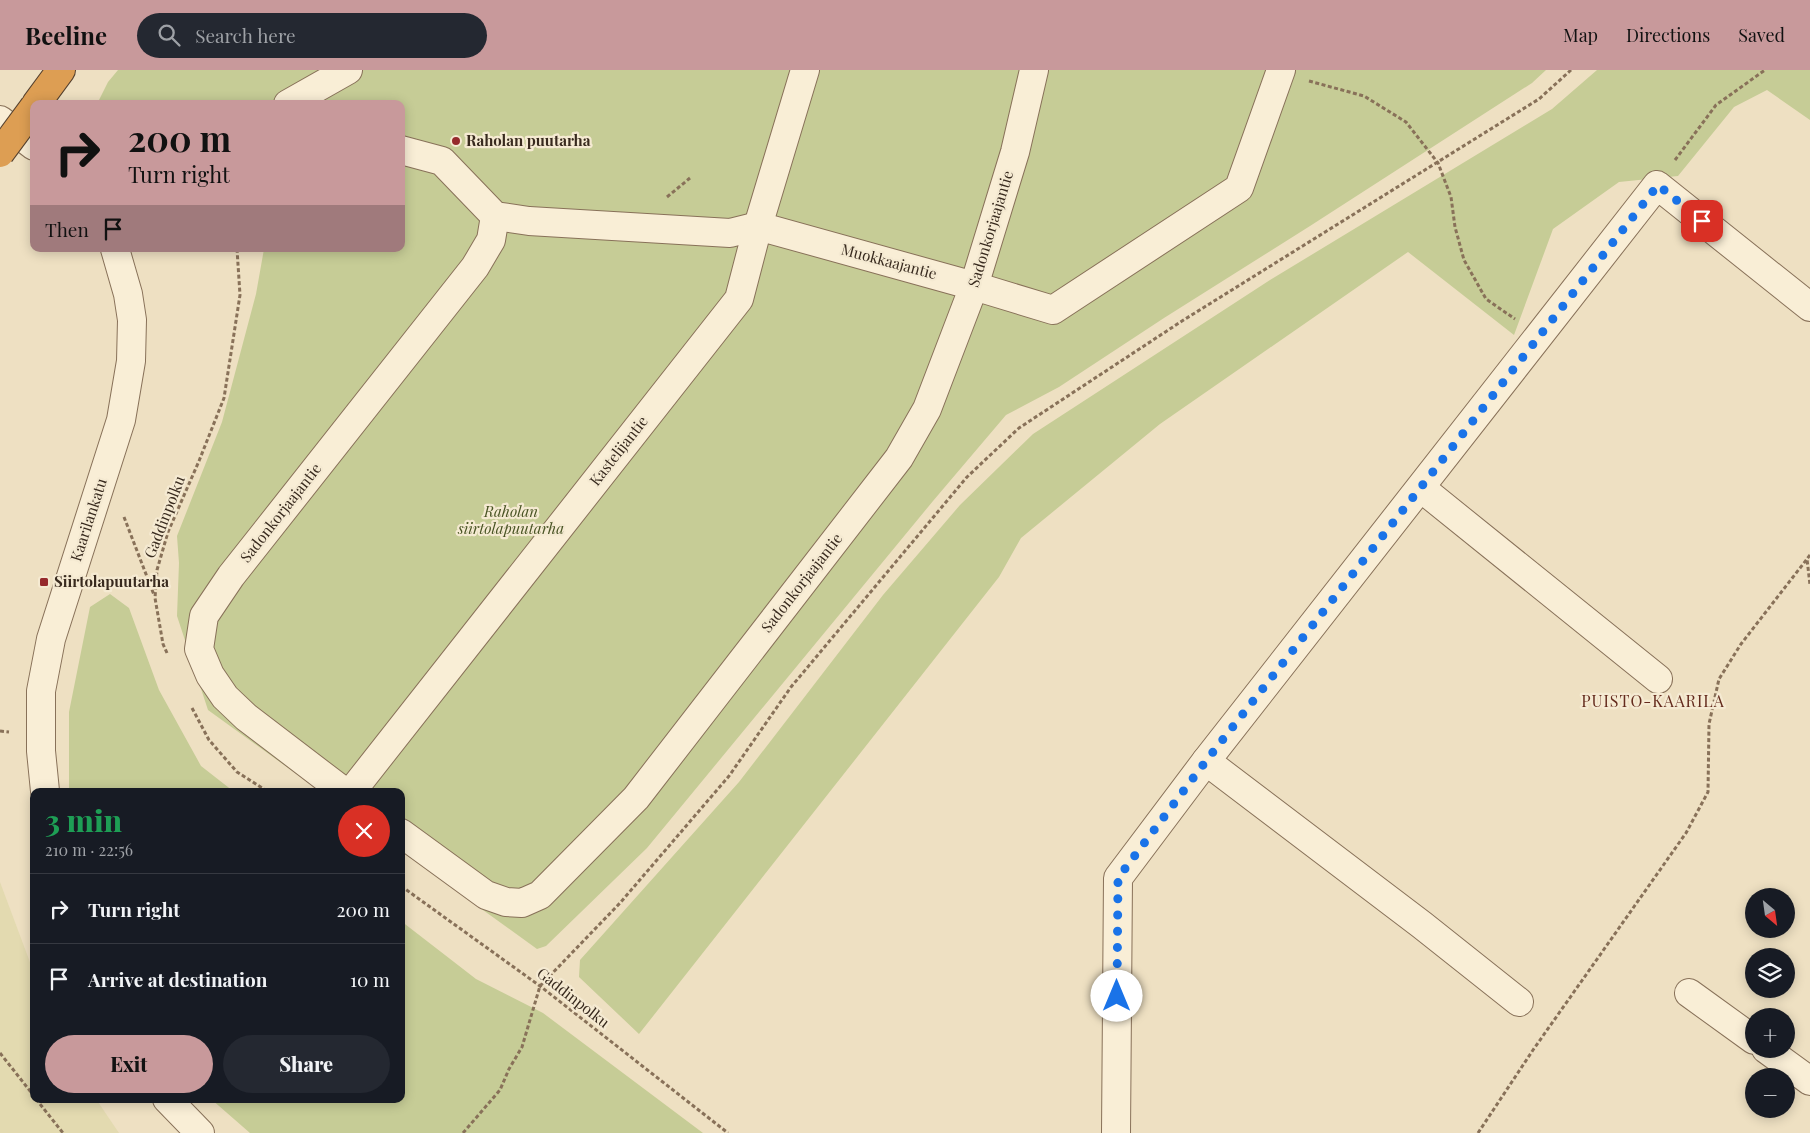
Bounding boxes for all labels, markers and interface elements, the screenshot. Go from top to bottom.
search box [137,13,487,58]
text: Beeline [25,19,107,51]
icon: search [155,21,183,49]
text: Search here [195,22,296,48]
text: Map [1563,23,1598,47]
text: Directions [1626,23,1710,47]
text: Saved [1738,23,1785,47]
text: 200 m [128,114,231,161]
icon: right [45,120,110,185]
place label: Raholan puutarha [466,130,591,150]
marker: Raholan puutarha [450,135,462,147]
text: Turn right [128,159,230,189]
street label: Sadonkorjaajantie [963,168,1017,289]
pin [1681,200,1723,242]
icon: arrive [1688,207,1716,235]
icon: arrive [99,215,127,243]
text: Then [45,216,89,242]
street label: Muokkaajantie [839,239,939,283]
street label: Kastelijantie [585,411,652,489]
street label: Sadonkorjaajantie [235,459,325,566]
street label: Gaddinpolku [139,472,189,561]
street label: Kaarilankatu [65,475,111,564]
park label: Raholan siirtolapuutarha [457,501,564,538]
street label: Sadonkorjaajantie [756,529,846,636]
place label: Siirtolapuutarha [54,571,169,591]
marker: Siirtolapuutarha [38,576,50,588]
district label: PUISTO-KAARILA [1581,690,1725,711]
text: 3 min [45,800,122,840]
button: close [338,805,390,857]
text: 210 m · 22:56 [45,839,133,860]
north arrow [1745,888,1795,938]
map controls [1745,888,1795,1118]
icon: right [45,895,73,923]
text: Turn right [88,896,180,922]
text: 200 m [336,896,390,922]
button: layers [1745,948,1795,998]
street label: Gaddinpolku [533,963,614,1032]
icon: arrive [45,965,73,993]
text: Arrive at destination [88,966,268,992]
text: 10 m [350,966,390,992]
position arrow [1090,969,1142,1021]
button: + [1745,1008,1795,1058]
button: Exit [45,1035,213,1093]
button: Share [223,1035,390,1093]
button: − [1745,1068,1795,1118]

